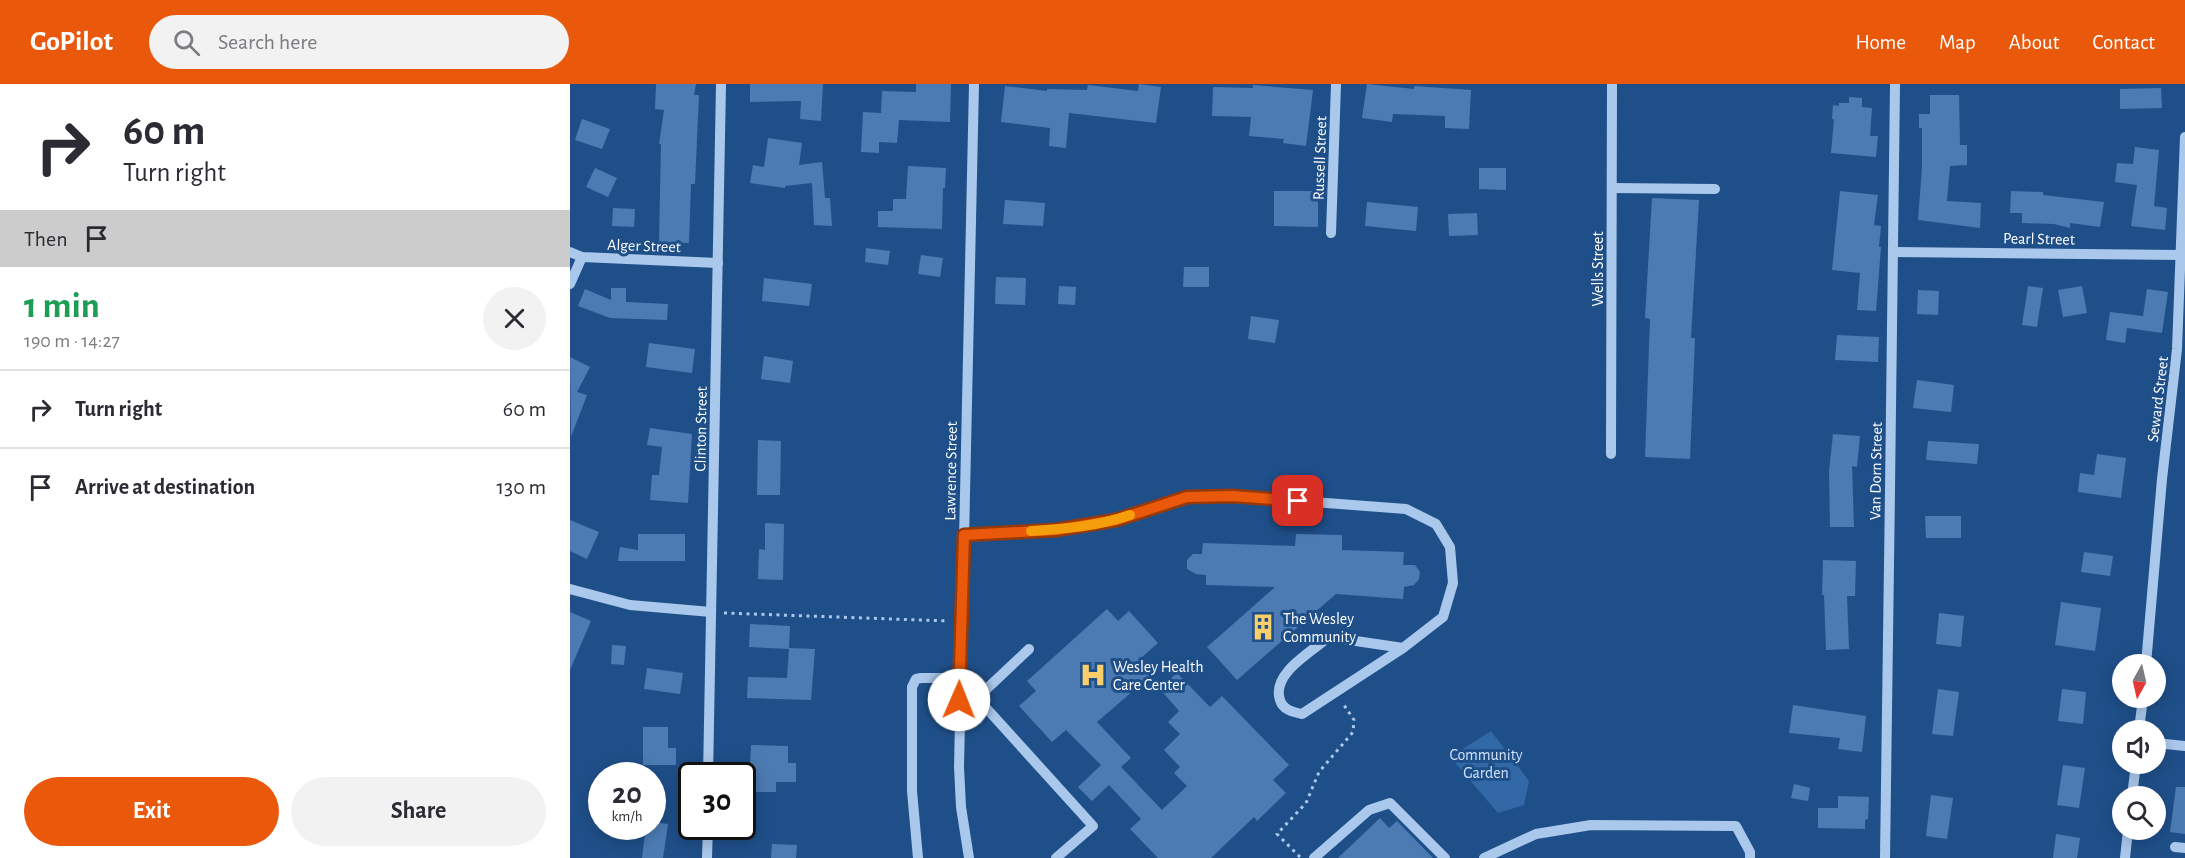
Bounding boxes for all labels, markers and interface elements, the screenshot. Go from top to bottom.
search box [149,15,569,69]
icon: search [170,26,203,59]
text: GoPilot [30,28,113,56]
text: Search here [218,31,318,53]
text: Home [1855,32,1906,53]
text: Map [1939,32,1976,53]
text: About [2009,32,2059,53]
text: Contact [2092,32,2155,53]
icon: right [24,108,102,186]
text: 60 m [123,110,205,152]
street label: Russell Street [1311,116,1329,200]
text: Turn right [123,159,226,186]
icon: arrive [80,222,113,255]
text: Then [24,228,68,250]
street label: Pearl Street [2003,230,2075,248]
street label: Wells Street [1590,231,1606,307]
street label: Alger Street [607,237,681,255]
button: close [483,287,546,350]
text: 1 min [24,288,100,324]
text: 190 m · 14:27 [24,331,120,351]
street label: Seward Street [2145,355,2171,443]
street label: Clinton Street [692,386,710,472]
icon: right [24,393,57,426]
text: Turn right [75,398,162,420]
text: 60 m [503,398,546,420]
street label: Lawrence Street [942,421,960,521]
street label: Van Dorn Street [1867,422,1885,520]
icon: arrive [24,471,57,504]
pin [1272,475,1323,526]
text: Arrive at destination [75,476,255,498]
text: 130 m [497,476,546,498]
icon: arrive [1281,484,1314,517]
place label: The Wesley Community [1283,611,1356,646]
building icon: The Wesley Community [1248,612,1278,642]
north arrow [2112,654,2166,708]
map controls [2112,654,2166,840]
place label: Wesley Health Care Center [1113,659,1203,693]
hospital icon: Wesley Health Care Center [1078,660,1108,690]
position arrow [927,668,991,732]
button: sound [2112,720,2166,774]
park label: Community Garden [1449,747,1523,781]
speed limit sign: 30 [678,762,756,840]
button: Exit [24,777,279,846]
button: Share [291,777,546,846]
text: 20 [612,779,642,809]
button: search [2112,786,2166,840]
text: km/h [612,809,642,824]

